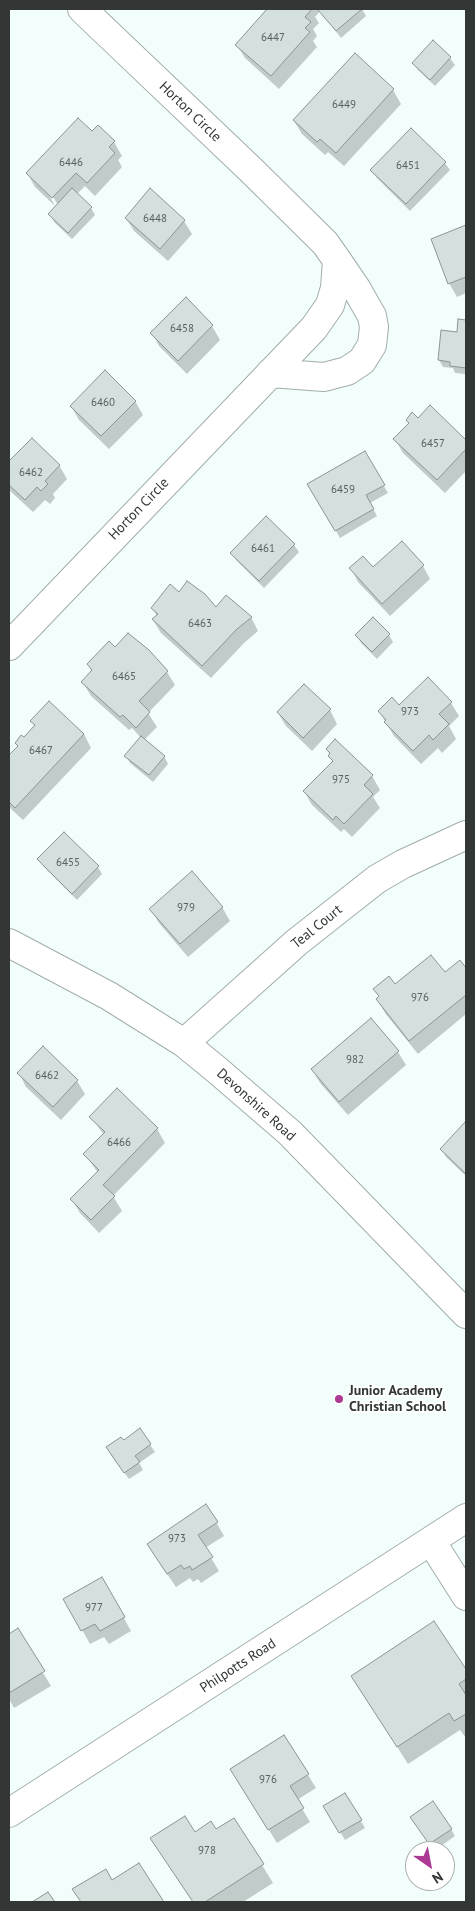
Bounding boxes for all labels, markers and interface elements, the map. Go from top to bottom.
house number: 6447 [261,31,285,45]
street label: Horton Circle [156,78,224,146]
house number: 6449 [332,98,356,112]
house number: 6446 [59,156,83,170]
house number: 6451 [396,159,420,173]
house number: 6448 [143,212,167,226]
house number: 6458 [170,322,194,336]
house number: 6460 [91,396,115,410]
house number: 6457 [421,437,445,451]
house number: 6462 [19,466,43,480]
street label: Horton Circle [105,475,173,543]
house number: 6459 [331,483,355,497]
house number: 6461 [251,542,275,556]
house number: 6463 [188,617,212,631]
house number: 6465 [112,670,136,684]
house number: 973 [401,705,419,719]
house number: 6467 [29,744,53,758]
house number: 975 [332,773,350,787]
house number: 6455 [56,856,80,870]
house number: 979 [177,901,195,915]
street label: Teal Court [288,901,346,953]
house number: 976 [411,991,429,1005]
house number: 982 [346,1053,364,1067]
street label: Devonshire Road [213,1065,299,1145]
house number: 6462 [35,1069,59,1083]
house number: 6466 [107,1136,131,1150]
place label: Junior Academy Christian School [349,1383,446,1415]
marker: Junior Academy Christian School [333,1393,345,1405]
house number: 973 [168,1532,186,1546]
house number: 977 [85,1601,103,1615]
street label: Philpotts Road [197,1635,279,1697]
house number: 976 [259,1773,277,1787]
north arrow [405,1841,455,1891]
house number: 978 [198,1844,216,1858]
text: N [429,1868,446,1888]

